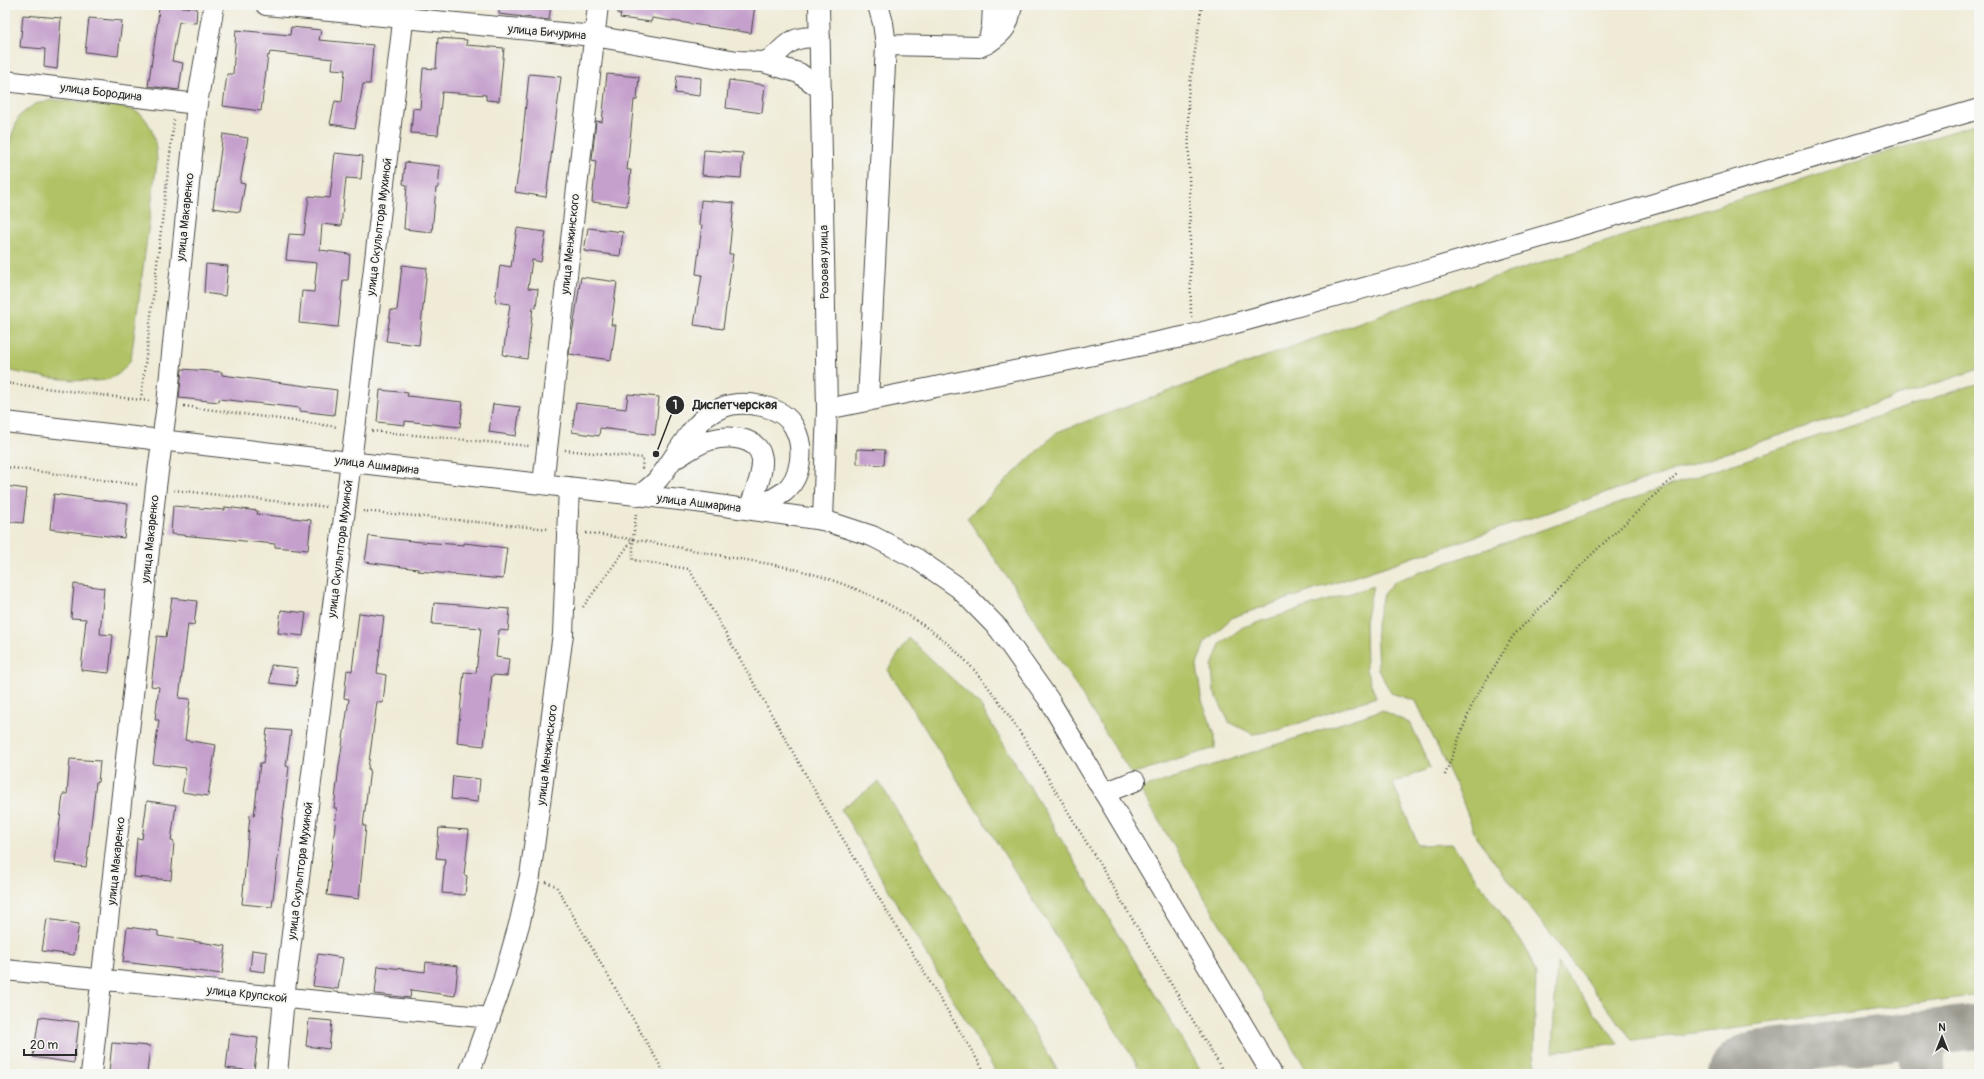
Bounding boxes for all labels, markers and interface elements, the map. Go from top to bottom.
street label: улица Бичурина [506,22,587,43]
street label: улица Бородина [58,80,143,105]
street label: улица Скульптора Мухиной [363,157,395,298]
street label: улица Макаренко [173,172,198,263]
street label: улица Менжинского [558,192,583,296]
street label: Розовая улица [816,224,833,299]
callout: Диспетчерская [665,392,785,417]
text: Диспетчерская [692,397,777,413]
text: 1 [673,398,677,413]
street label: улица Ашмарина [333,453,420,478]
street label: улица Скульптора Мухиной [324,479,356,620]
street label: улица Ашмарина [655,491,742,516]
street label: улица Макаренко [138,494,163,585]
street label: улица Менжинского [534,703,561,807]
street label: улица Скульптора Мухиной [284,801,316,942]
street label: улица Макаренко [104,816,129,907]
street label: улица Крупской [205,983,288,1006]
north arrow [1922,1017,1962,1057]
text: N [1938,1021,1946,1034]
scale bar [24,1031,76,1057]
text: 20 m [30,1038,59,1053]

